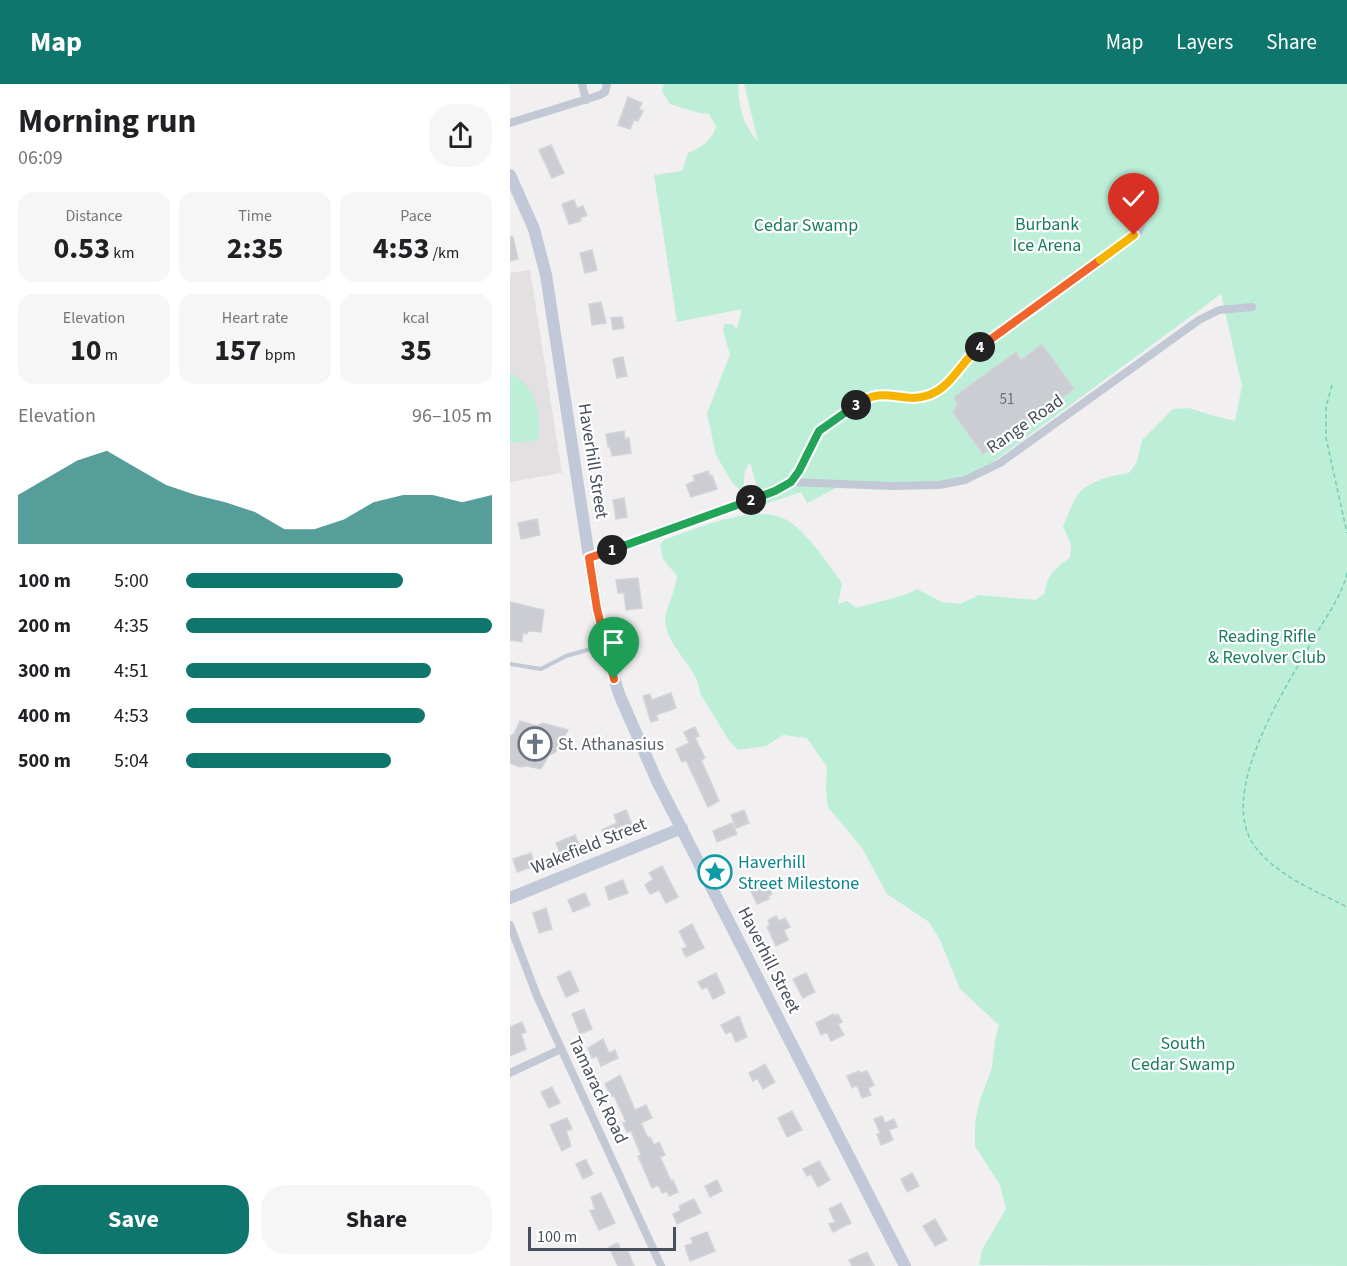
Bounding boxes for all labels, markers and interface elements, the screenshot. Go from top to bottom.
text: Map [30,22,82,62]
text: Map [1106,27,1143,57]
text: Layers [1176,27,1233,57]
text: Share [1266,27,1317,57]
text: Morning run [18,98,196,145]
button: share [429,104,492,167]
text: 06:09 [18,144,63,172]
pin [1108,173,1159,235]
icon: check [1117,182,1150,215]
text: Distance [66,205,122,227]
text: Time [238,205,272,227]
text: Pace [400,205,432,227]
park label: Burbank Ice Arena [1013,212,1081,258]
park label: Cedar Swamp [754,213,858,238]
text: 0.53 [54,227,110,270]
text: 2:35 [227,227,283,270]
text: 4:53 [373,227,429,270]
text: km [110,242,134,264]
text: /km [429,242,459,264]
text: Elevation [63,307,125,329]
text: Heart rate [222,307,288,329]
text: kcal [403,307,429,329]
text: 10 [70,329,102,372]
text: 157 [214,329,262,372]
text: 35 [400,329,432,372]
pin: 4 [965,332,995,362]
text: 4 [976,336,984,358]
text: m [102,344,118,366]
text: bpm [262,344,296,366]
street label: Range Road [981,388,1069,460]
house number: 51 [1000,389,1014,410]
pin: 3 [841,390,871,420]
text: 3 [852,394,860,416]
text: Elevation [18,402,96,430]
text: 96–105 m [412,402,492,430]
street label: Haverhill Street [572,402,614,520]
pin: 2 [736,485,766,515]
text: 2 [747,489,755,511]
pin: 1 [597,535,627,565]
text: 1 [608,539,616,561]
text: 100 m [18,567,71,595]
text: 5:00 [114,567,149,595]
text: 200 m [18,612,71,640]
text: 4:35 [114,612,149,640]
pin [588,617,639,679]
park label: Reading Rifle & Revolver Club [1208,624,1326,670]
icon: arrive [597,626,630,659]
text: 300 m [18,657,71,685]
text: 4:51 [114,657,149,685]
text: 400 m [18,702,71,730]
text: 4:53 [114,702,149,730]
church icon: St. Athanasius [517,726,553,762]
place label: St. Athanasius [558,732,664,757]
text: 500 m [18,747,71,775]
text: 5:04 [114,747,149,775]
street label: Wakefield Street [528,812,650,880]
place label: Haverhill Street Milestone [738,850,859,896]
place icon: Haverhill Street Milestone [697,854,733,890]
street label: Haverhill Street [731,902,807,1018]
park label: South Cedar Swamp [1131,1031,1235,1077]
street label: Tamarack Road [562,1032,634,1148]
button: Save [18,1185,249,1254]
button: Share [261,1185,492,1254]
scale bar [528,1224,676,1252]
text: 100 m [537,1226,577,1248]

